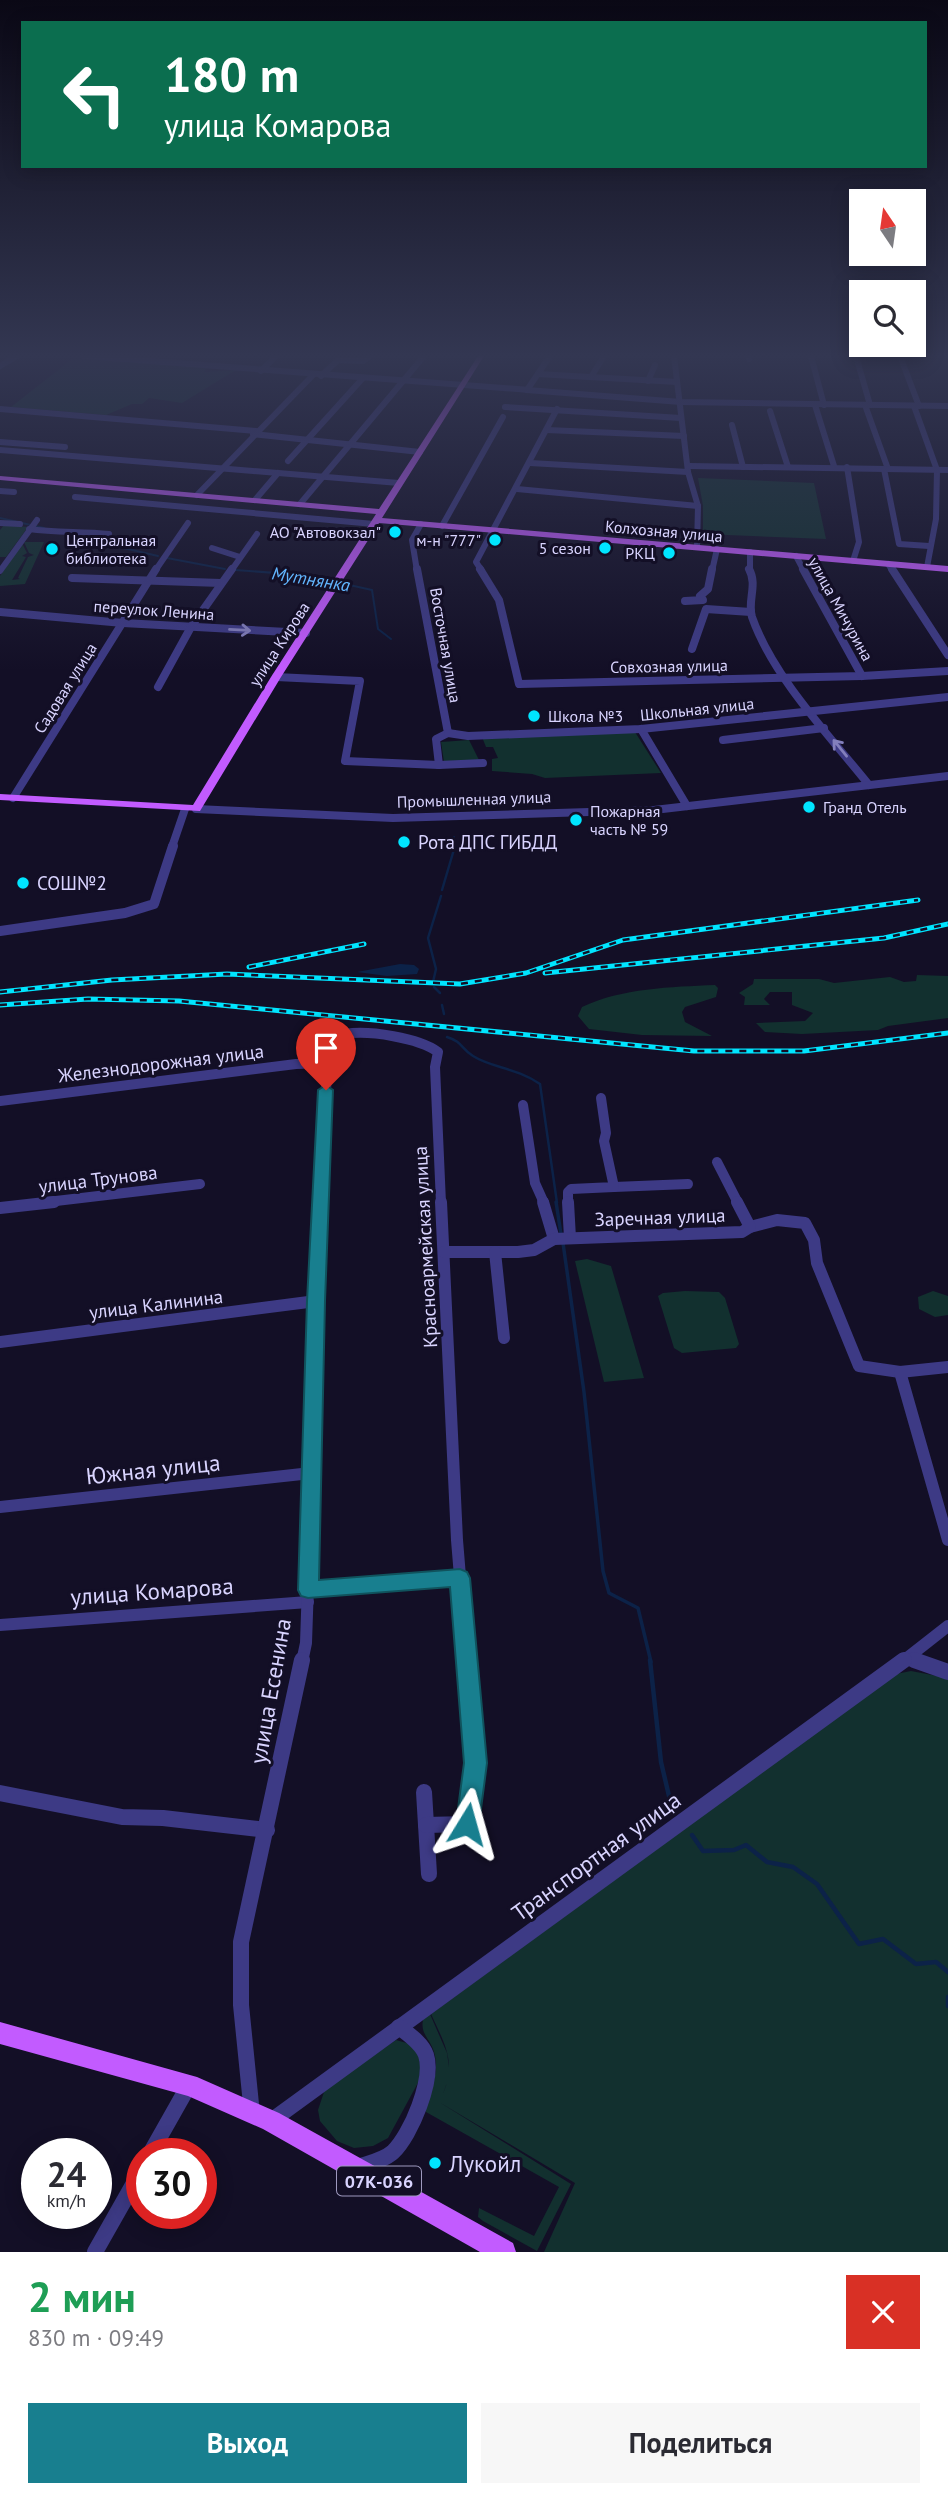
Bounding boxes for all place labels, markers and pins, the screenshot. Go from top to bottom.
place label: АО "Автовокзал" [270,522,381,542]
marker: АО "Автовокзал" [387,524,403,540]
place label: Центральная библиотека [66,530,156,568]
place label: м-н "777" [416,530,481,550]
marker: м-н "777" [487,532,503,548]
place label: 5 сезон [539,538,591,558]
marker: 5 сезон [597,540,613,556]
marker: Центральная библиотека [44,541,60,557]
place label: РКЦ [625,543,655,563]
marker: РКЦ [661,545,677,561]
place label: Школа №3 [548,706,623,726]
marker: Школа №3 [526,708,542,724]
place label: Гранд Отель [823,797,907,817]
marker: Гранд Отель [801,799,817,815]
place label: Пожарная часть № 59 [590,801,668,839]
marker: Пожарная часть № 59 [568,812,584,828]
place label: Рота ДПС ГИБДД [418,830,558,854]
marker: Рота ДПС ГИБДД [396,834,412,850]
place label: СОШ№2 [37,871,107,895]
marker: СОШ№2 [15,875,31,891]
pin [296,1018,356,1090]
place label: Лукойл [448,2149,521,2178]
marker: Лукойл [427,2155,443,2171]

